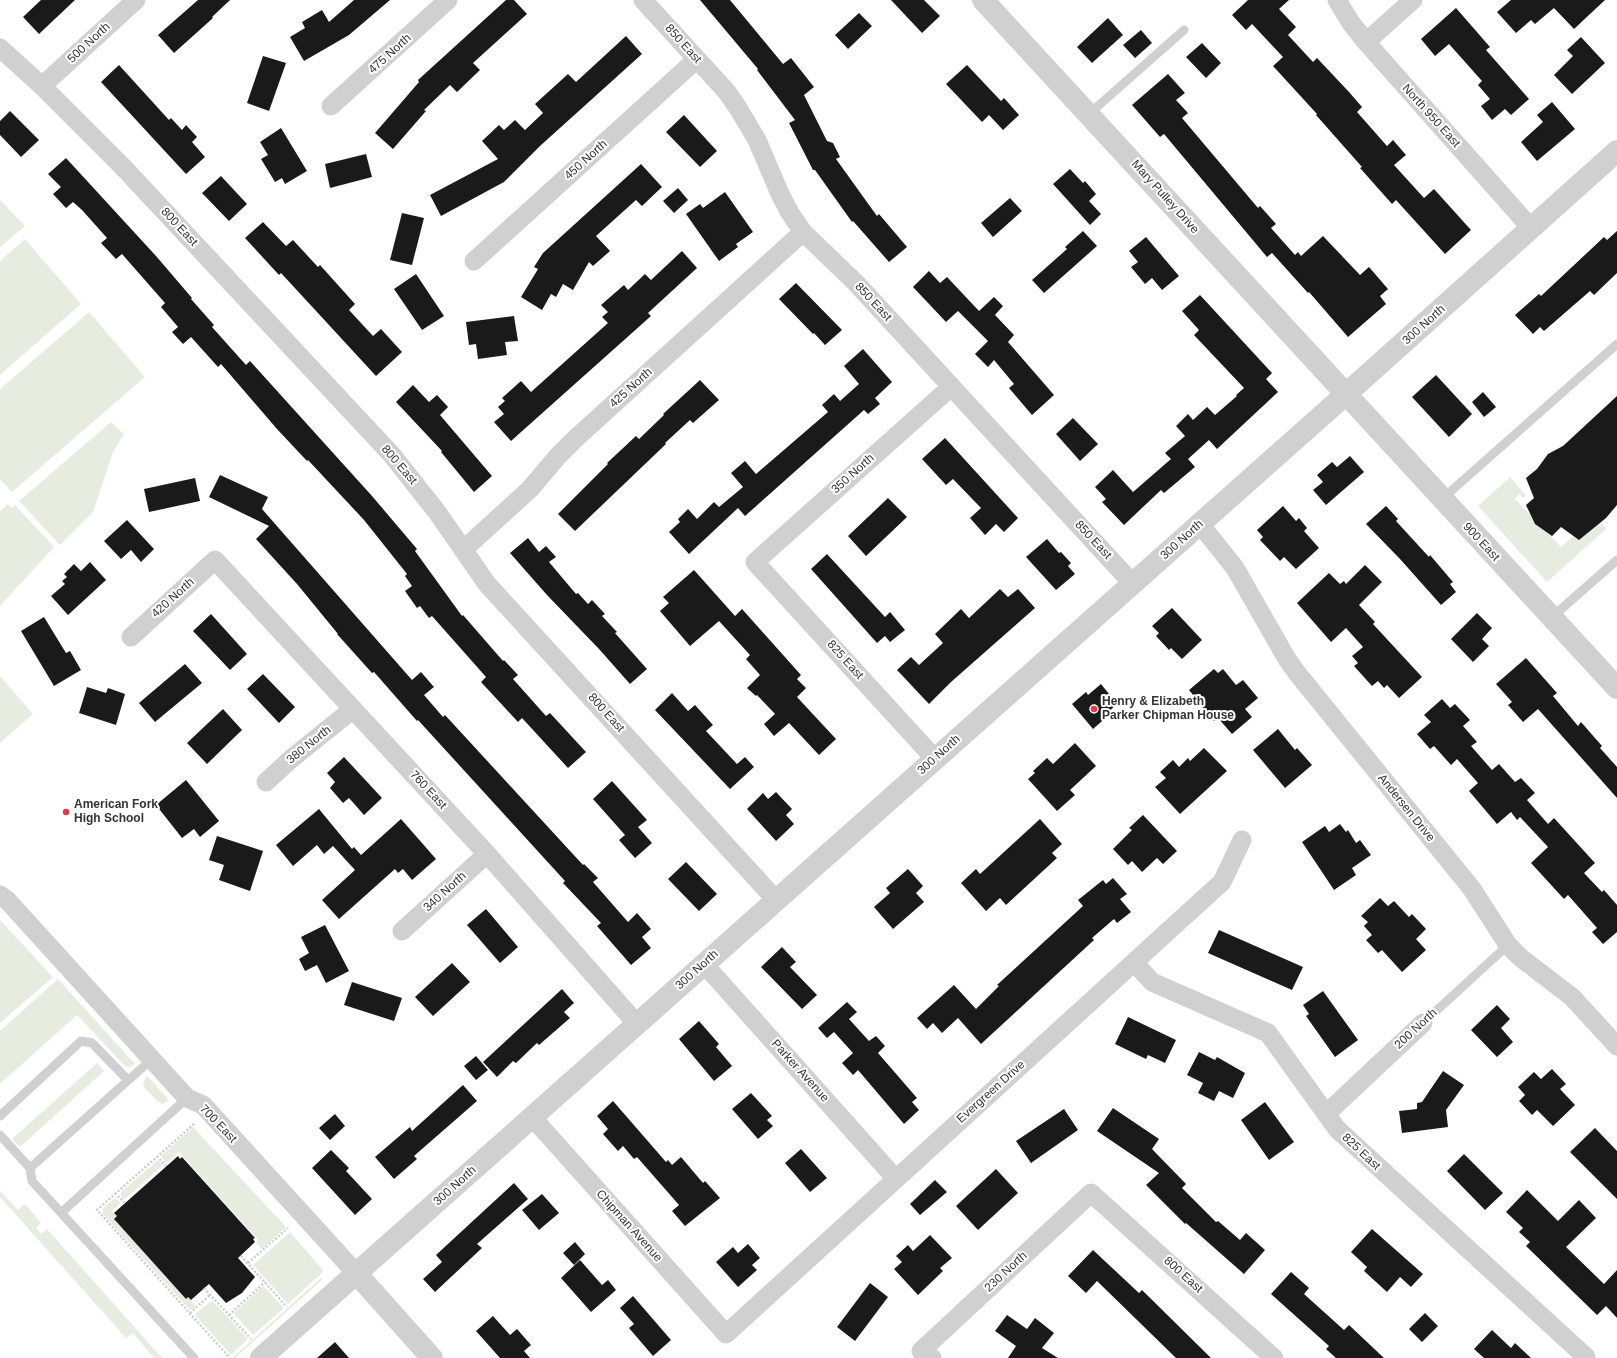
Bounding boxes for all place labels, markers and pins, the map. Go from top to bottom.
place label: Henry & Elizabeth Parker Chipman House [1102,695,1234,723]
marker: Henry & Elizabeth Parker Chipman House [1089,704,1099,714]
place label: American Fork High School [74,798,158,826]
marker: American Fork High School [61,807,71,817]

